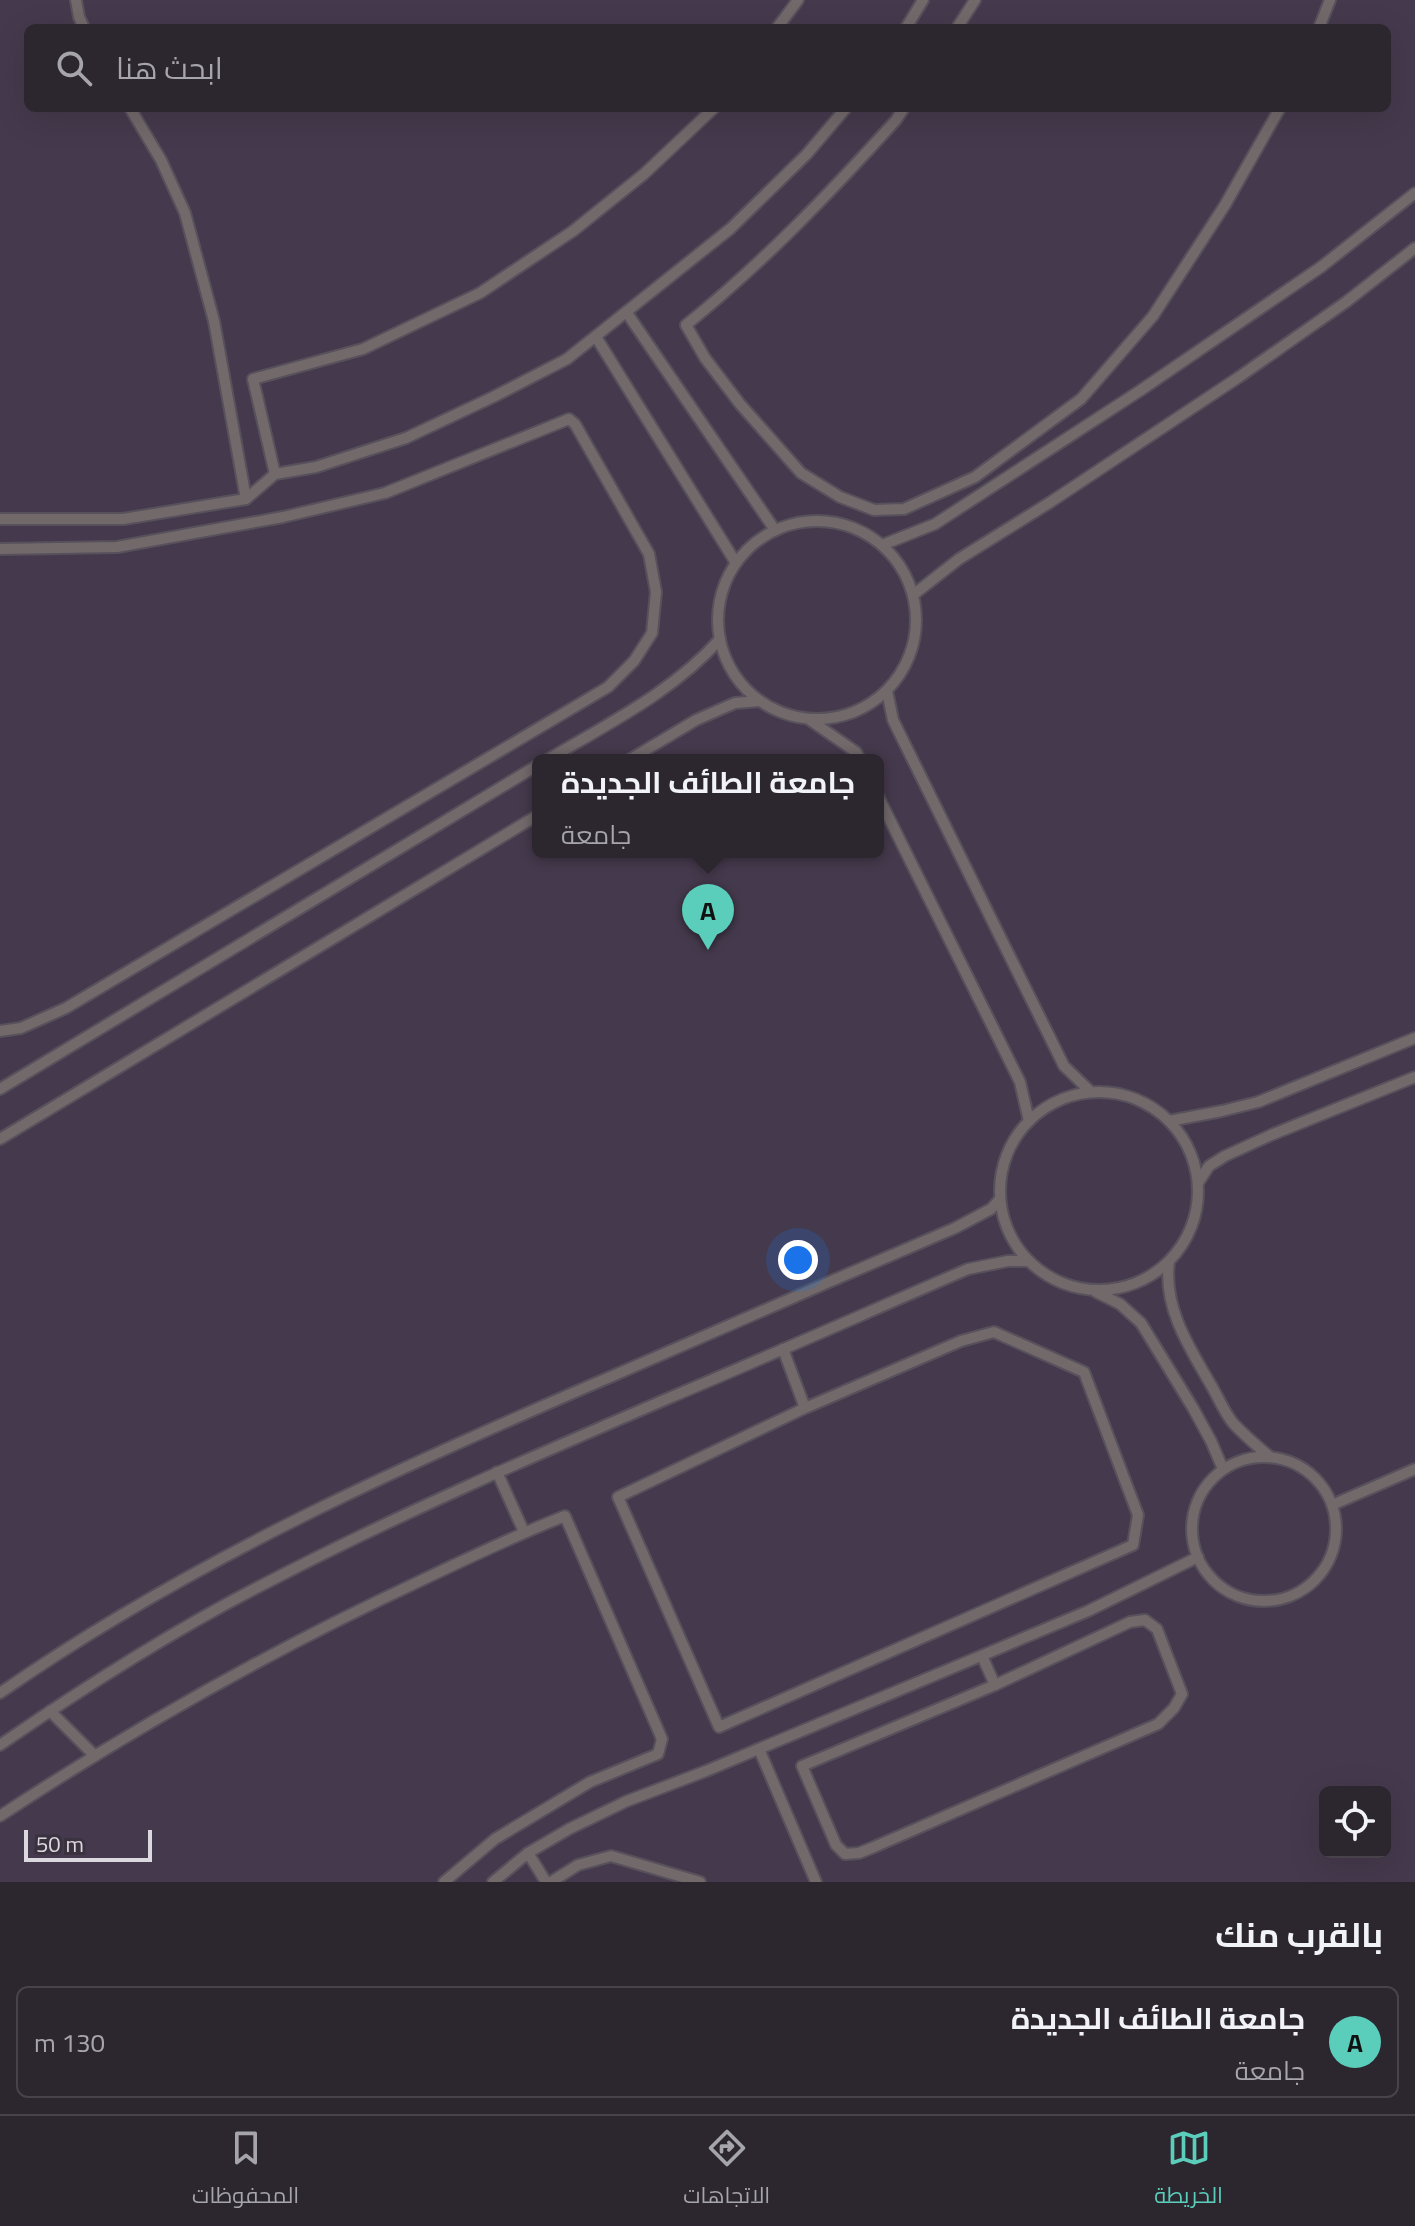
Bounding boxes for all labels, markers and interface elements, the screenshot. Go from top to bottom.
search box [24,24,1391,112]
text: ابحث هنا [116,40,223,96]
icon: search [52,46,96,90]
popup [532,754,884,858]
text: جامعة الطائف الجديدة [561,754,855,810]
text: جامعة [561,810,631,859]
pin: A [682,884,734,950]
your location [778,1240,818,1280]
map controls [1319,1786,1391,1858]
button: locate [1319,1786,1391,1858]
text: 50 m [36,1823,84,1865]
scale bar [24,1826,152,1862]
text: بالقرب منك [1215,1903,1383,1966]
text: جامعة الطائف الجديدة [1011,1990,1305,2046]
text: 130 m [34,2018,105,2067]
text: A [1347,2018,1363,2067]
text: جامعة [1235,2046,1305,2095]
tab: المحفوظات [192,2126,299,2216]
tab: الاتجاهات [683,2126,770,2216]
tab: الخريطة [1154,2126,1223,2216]

